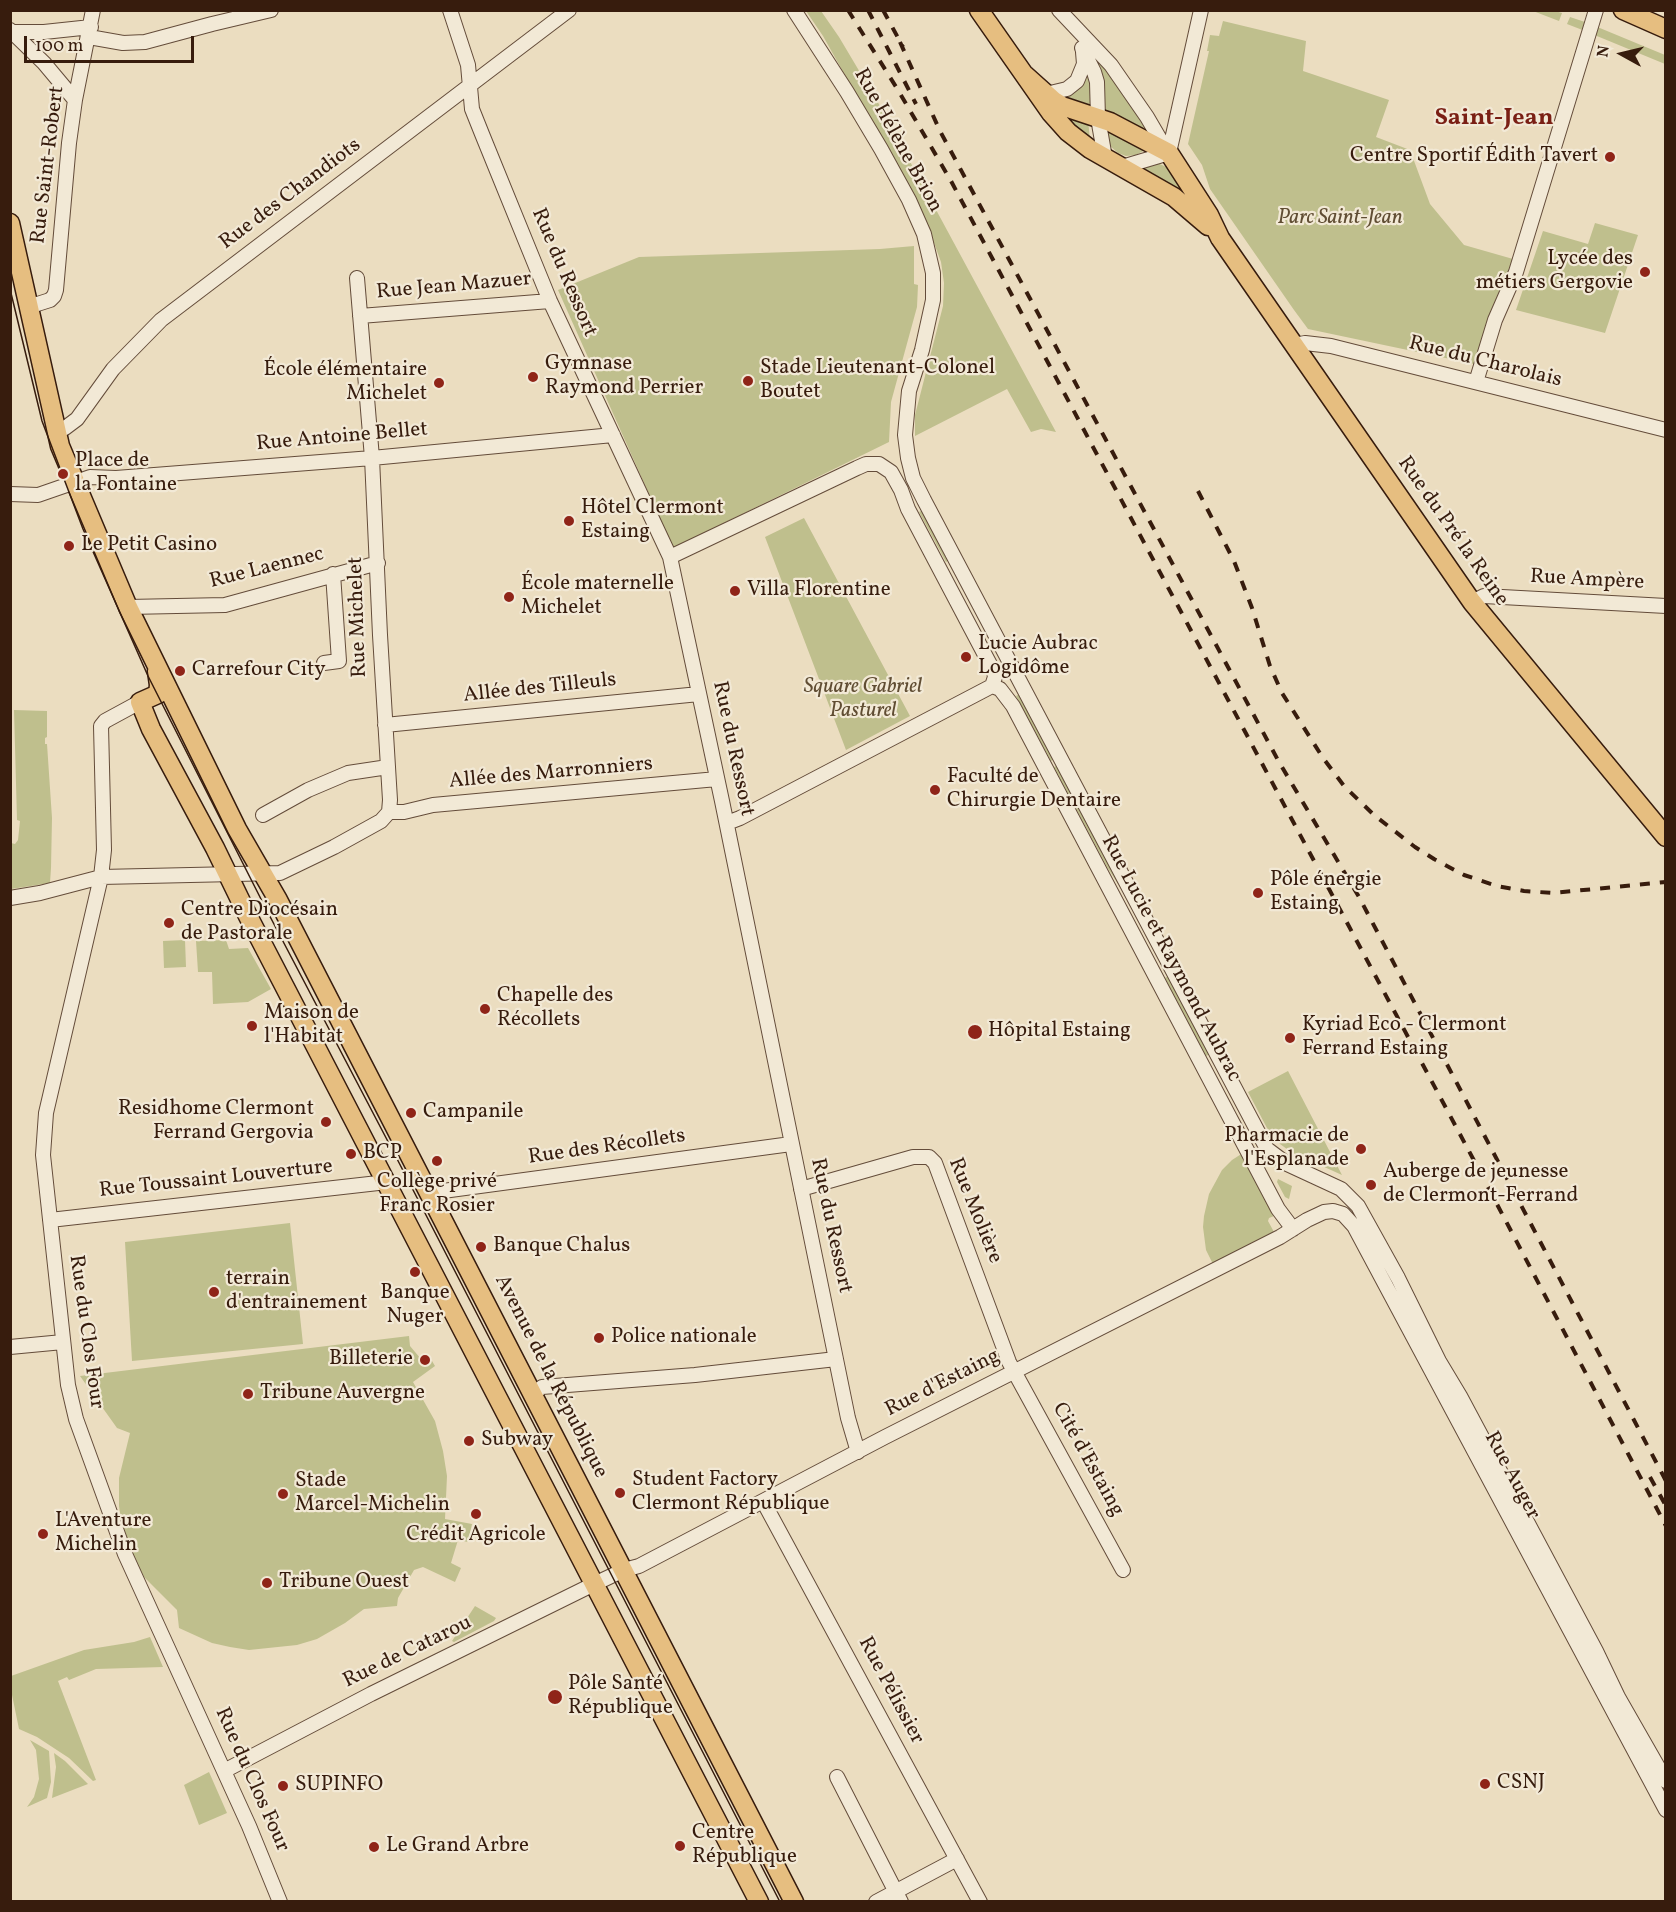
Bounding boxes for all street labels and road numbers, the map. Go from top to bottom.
street label: Rue Hélène Brion [847,64,947,218]
street label: Rue Saint-Robert [27,85,71,245]
street label: Rue des Chandiots [215,134,367,256]
street label: Rue du Ressort [525,205,601,341]
street label: Rue Jean Mazuer [375,268,533,306]
street label: Rue du Charolais [1406,332,1564,394]
street label: Rue Antoine Bellet [255,418,429,458]
street label: Rue du Pré la Reine [1391,452,1513,612]
street label: Rue Laennec [207,543,327,595]
street label: Rue Michelet [344,556,374,678]
street label: Rue Ampère [1529,565,1645,597]
street label: Allée des Tilleuls [462,668,618,710]
street label: Rue du Ressort [705,679,759,819]
street label: Allée des Marronniers [448,753,654,795]
street label: Rue Lucie et Raymond Aubrac [1094,831,1246,1087]
street label: Rue des Récollets [527,1124,687,1172]
street label: Rue Molière [941,1154,1007,1268]
street label: Rue Toussaint Louverture [98,1155,334,1205]
street label: Rue du Ressort [803,1156,857,1296]
street label: Rue du Clos Four [62,1253,108,1411]
street label: Avenue de la République [488,1271,612,1483]
street label: Rue d'Estaing [882,1344,1004,1424]
street label: Cité d'Estaing [1045,1399,1129,1521]
street label: Rue Auger [1477,1428,1545,1524]
street label: Rue de Catarou [340,1611,476,1695]
street label: Rue Pélissier [851,1633,929,1749]
street label: Rue du Clos Four [208,1704,294,1856]

